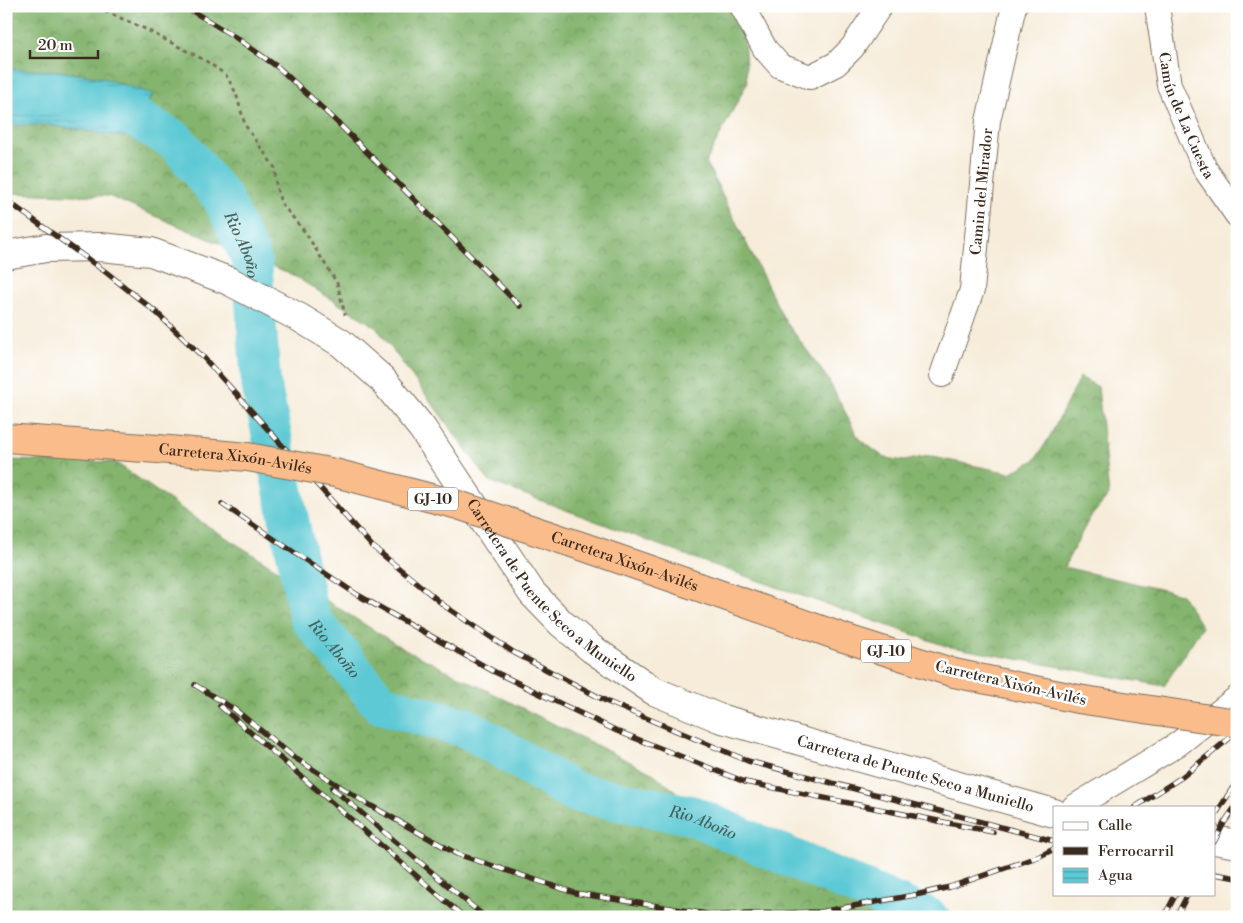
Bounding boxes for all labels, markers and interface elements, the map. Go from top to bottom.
scale bar [30,28,98,60]
text: 20 m [38,36,73,55]
street label: Camín de La Cuesta [1154,51,1218,183]
street label: Camin del Mirador [966,127,997,256]
water label: Rio Aboño [219,208,262,279]
street label: Carretera Xixón-Avilés [158,440,314,479]
road number: GJ-10 [408,488,458,510]
street label: Carretera de Puente Seco a Muniello [462,496,640,687]
street label: Carretera Xixón-Avilés [549,528,701,596]
water label: Rio Aboño [303,614,364,683]
road number: GJ-10 [861,640,911,662]
street label: Carretera Xixón-Avilés [933,657,1088,710]
street label: Carretera de Puente Seco a Muniello [795,732,1036,817]
water label: Rio Aboño [666,802,740,844]
legend [1053,806,1216,896]
text: Calle [1098,816,1132,835]
text: Ferrocarril [1098,842,1175,861]
text: Agua [1097,866,1133,885]

